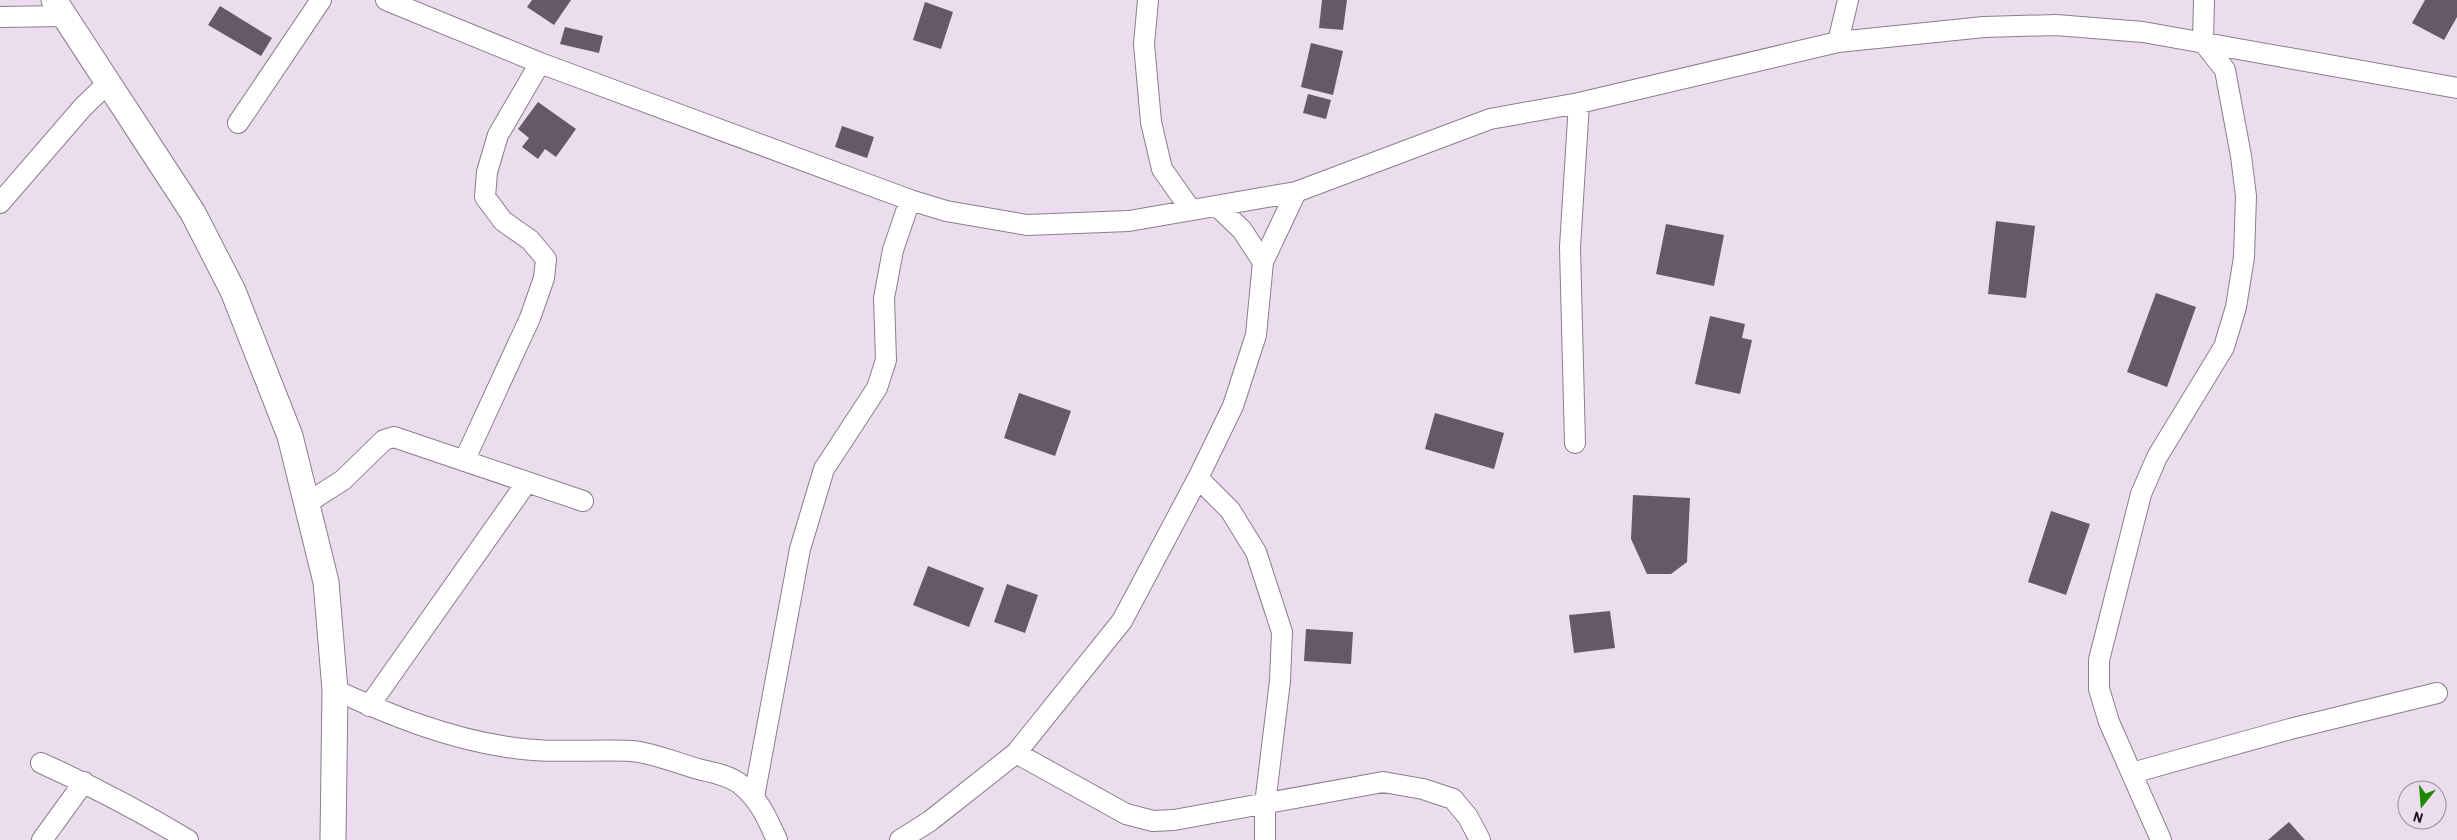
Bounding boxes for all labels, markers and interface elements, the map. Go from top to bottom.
north arrow [2397,780,2447,830]
text: N [2411,808,2425,827]

